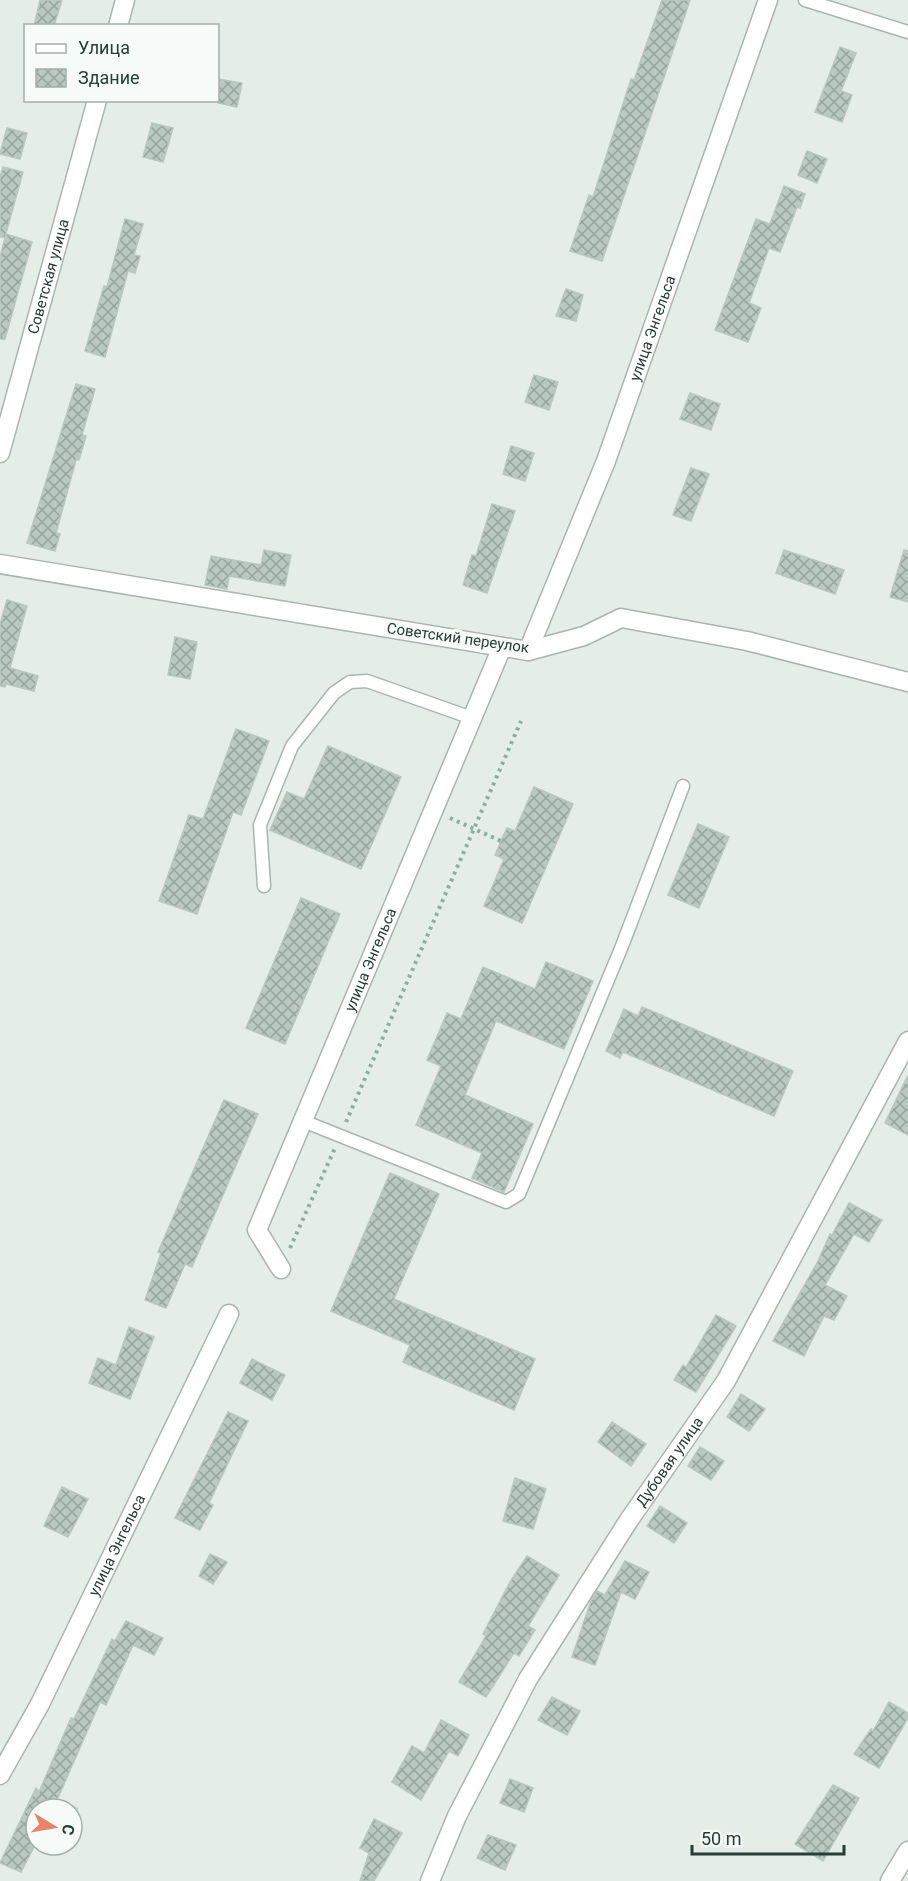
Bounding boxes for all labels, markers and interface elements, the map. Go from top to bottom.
legend [24,24,219,102]
text: Улица [78,37,130,58]
text: Здание [78,67,140,88]
street label: Советская улица [24,217,73,336]
street label: улица Энгельса [626,273,679,384]
street label: Советский переулок [386,619,530,657]
street label: улица Энгельса [341,905,400,1014]
street label: Дубовая улица [632,1414,707,1510]
street label: улица Энгельса [85,1491,149,1599]
north arrow [24,1797,84,1857]
scale bar [692,1818,844,1856]
text: С [58,1823,79,1837]
text: 50 m [701,1828,741,1849]

